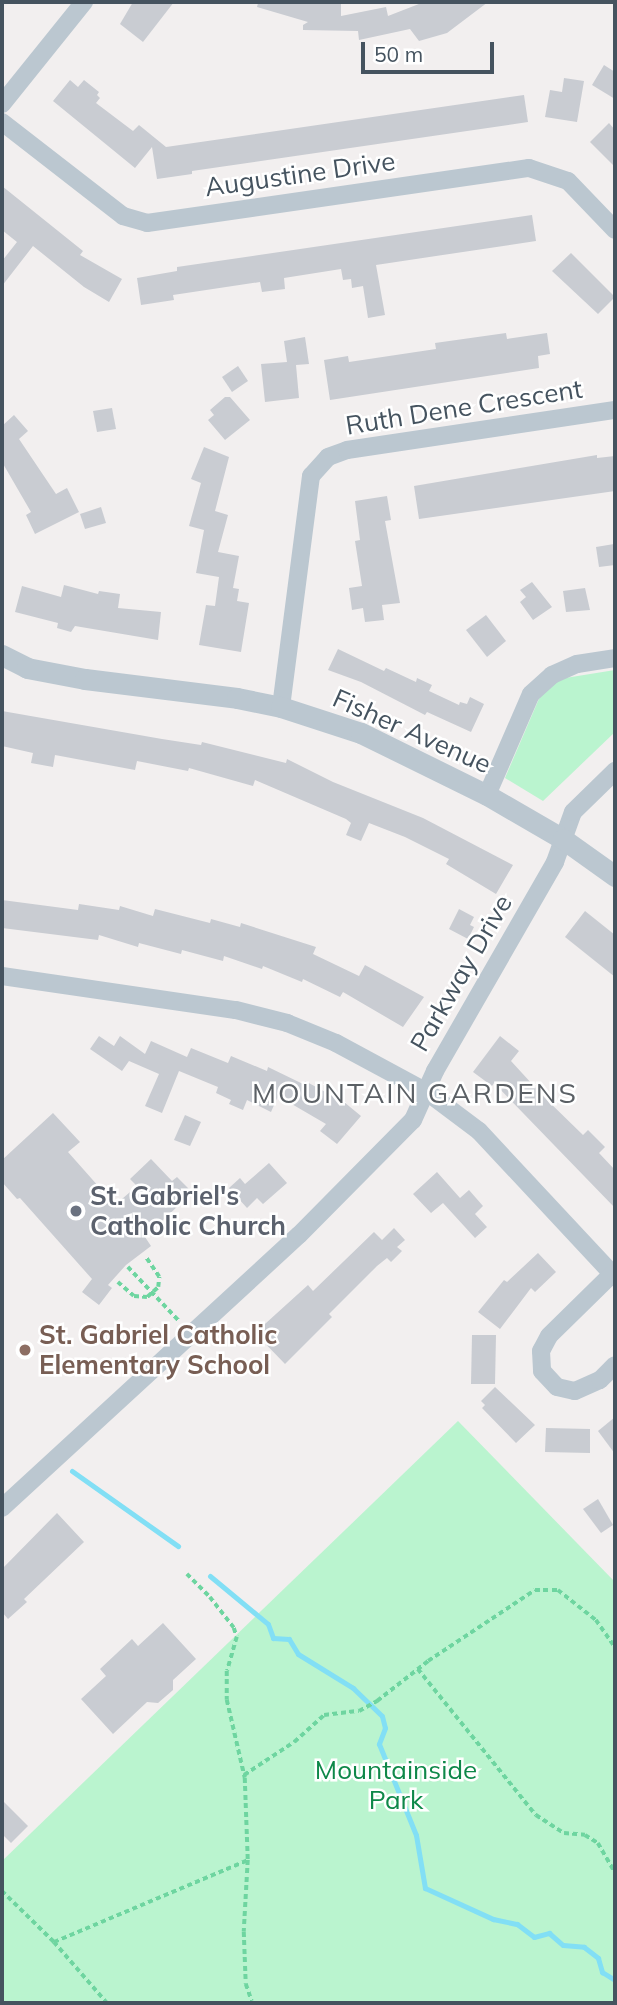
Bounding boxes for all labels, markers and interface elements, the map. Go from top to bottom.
scale bar [365,28,498,72]
text: 50 m [374,41,423,67]
street label: Augustine Drive [203,145,397,203]
street label: Ruth Dene Crescent [344,373,584,441]
street label: Fisher Avenue [328,682,496,780]
street label: Parkway Drive [404,889,518,1057]
district label: MOUNTAIN GARDENS [254,1076,576,1110]
place label: St. Gabriel's Catholic Church [90,1180,286,1242]
marker: St. Gabriel's Catholic Church [68,1203,84,1219]
place label: St. Gabriel Catholic Elementary School [39,1319,277,1380]
marker: St. Gabriel Catholic Elementary School [17,1342,33,1358]
park label: Mountainside Park [315,1754,477,1816]

